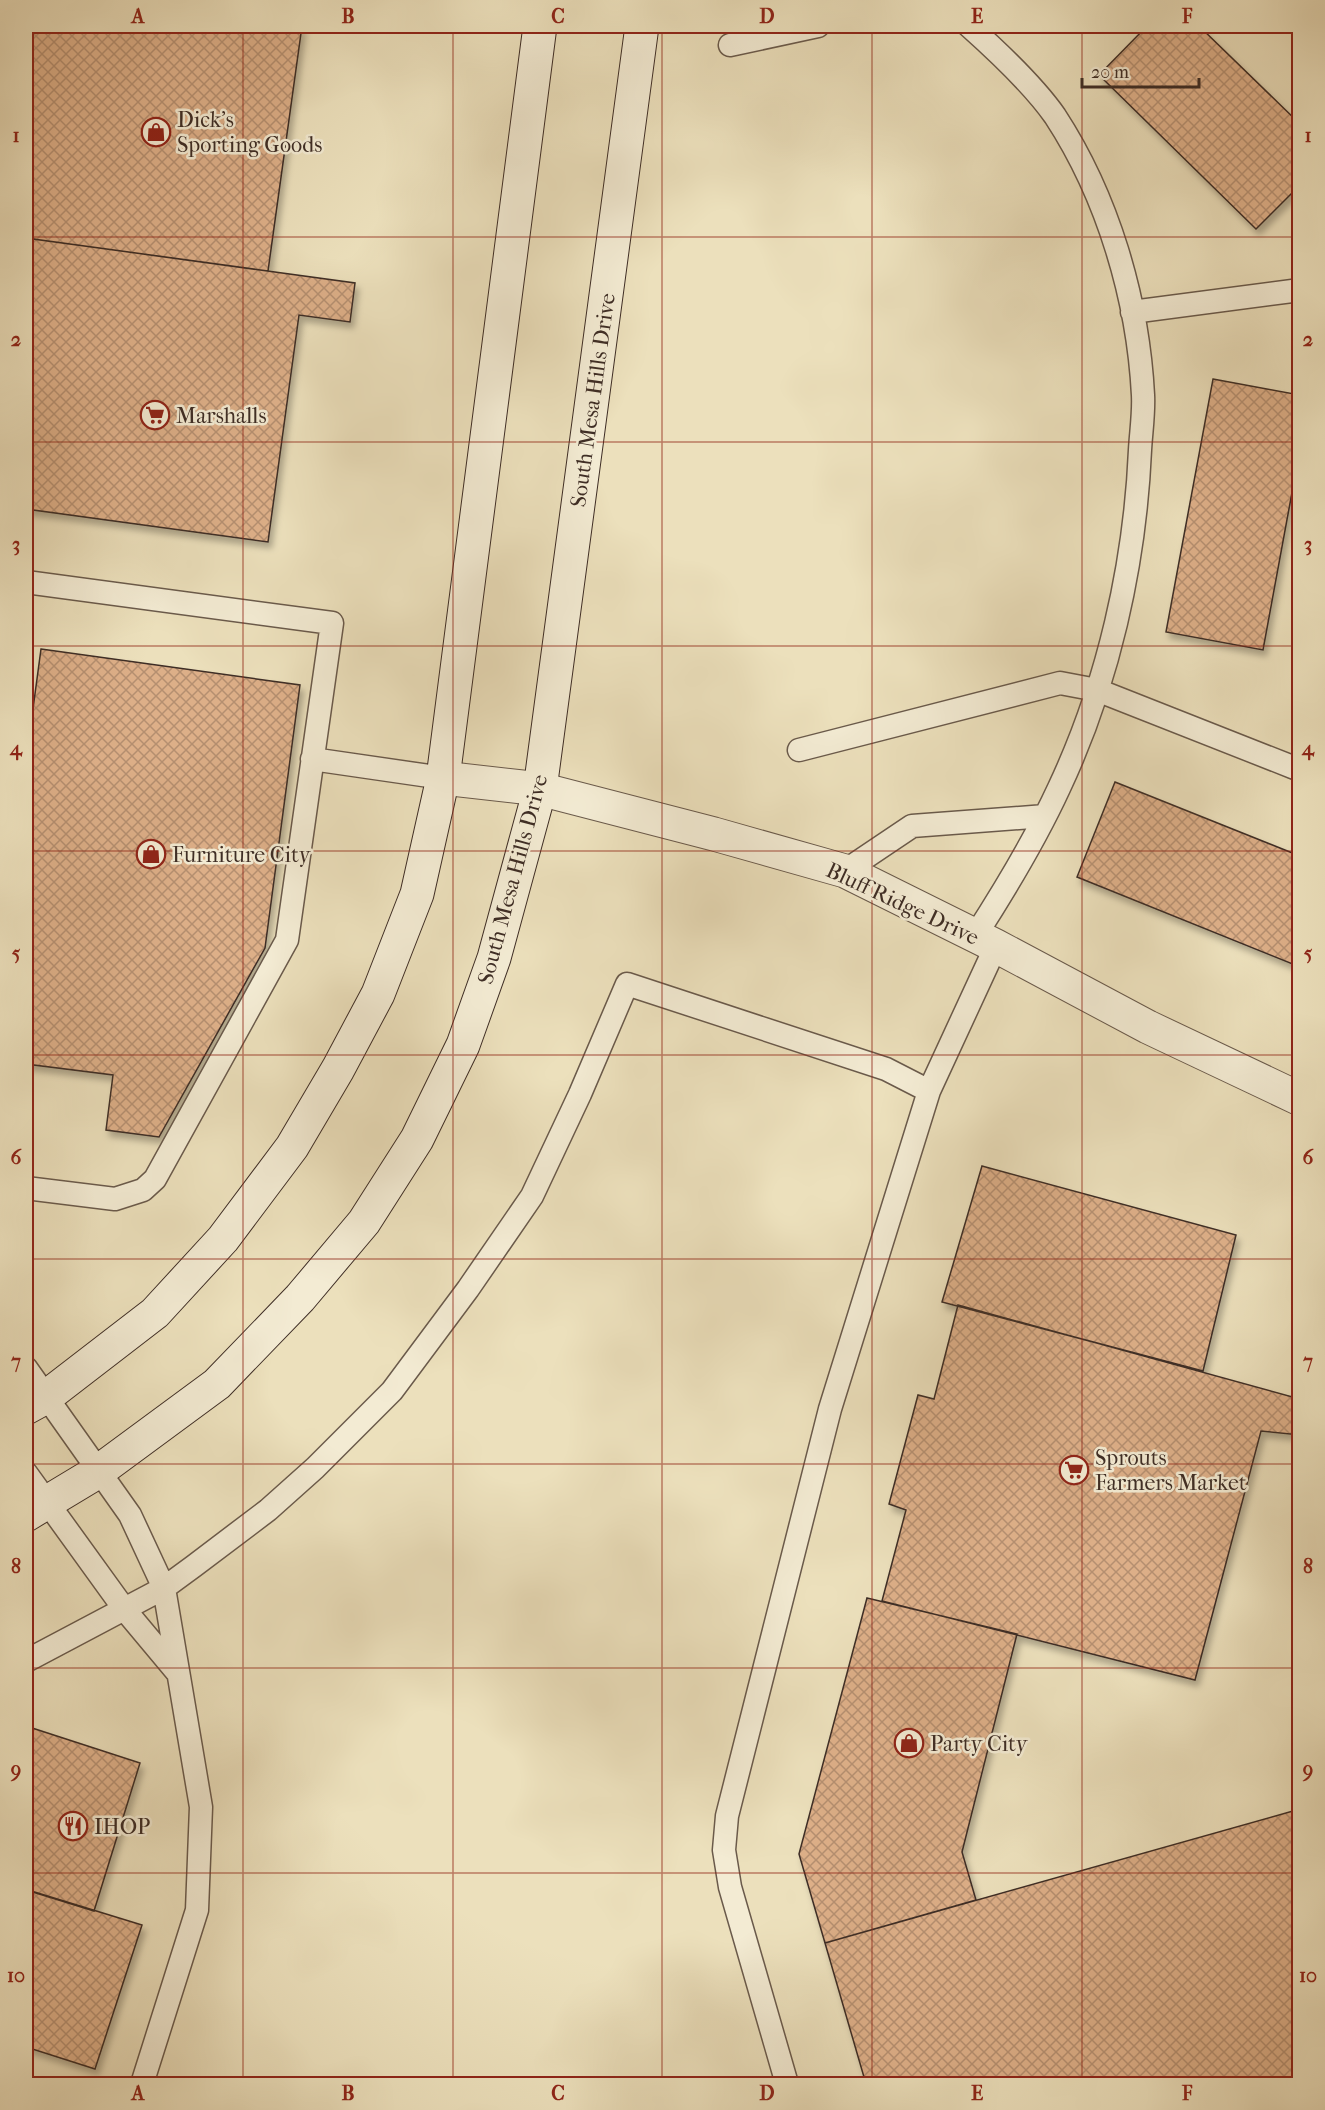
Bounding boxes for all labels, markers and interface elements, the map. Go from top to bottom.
text: A [130,5,146,28]
text: B [341,5,355,28]
text: C [551,5,565,28]
text: D [759,5,775,28]
text: E [971,5,983,28]
text: F [1181,5,1193,28]
scale bar [1082,51,1199,89]
text: 20 m [1091,62,1129,83]
place label: Dick's Sporting Goods [177,107,322,158]
shop icon: Dick's Sporting Goods [140,116,172,148]
text: 1 [12,124,20,147]
text: 1 [1304,124,1312,147]
street label: South Mesa Hills Drive [565,291,621,509]
text: 2 [11,328,21,351]
text: 2 [1303,328,1313,351]
supermarket icon: Marshalls [139,399,171,431]
place label: Marshalls [176,403,267,429]
text: 3 [12,533,20,556]
text: 3 [1304,533,1312,556]
text: 4 [9,737,23,761]
text: 4 [1301,737,1315,761]
street label: South Mesa Hills Drive [472,771,554,987]
shop icon: Furniture City [135,838,167,870]
place label: Furniture City [172,842,312,868]
street label: Bluff Ridge Drive [822,857,983,951]
text: 5 [12,942,21,965]
text: 5 [1304,942,1313,965]
text: 6 [11,1146,23,1169]
text: 6 [1303,1146,1315,1169]
text: 7 [10,1350,21,1373]
text: 7 [1302,1350,1313,1373]
place label: Sprouts Farmers Market [1095,1445,1247,1496]
supermarket icon: Sprouts Farmers Market [1058,1454,1090,1486]
text: 8 [11,1555,21,1578]
text: 8 [1303,1555,1313,1578]
shop icon: Party City [893,1727,925,1759]
place label: Party City [930,1731,1029,1757]
text: 9 [10,1759,21,1782]
text: 9 [1302,1759,1313,1782]
restaurant icon: IHOP [57,1810,89,1842]
place label: IHOP [94,1814,150,1840]
text: 10 [7,1964,25,1987]
text: 10 [1299,1964,1317,1987]
text: A [130,2082,146,2105]
text: B [341,2082,355,2105]
text: C [551,2082,565,2105]
text: D [759,2082,775,2105]
text: E [971,2082,983,2105]
text: F [1181,2082,1193,2105]

